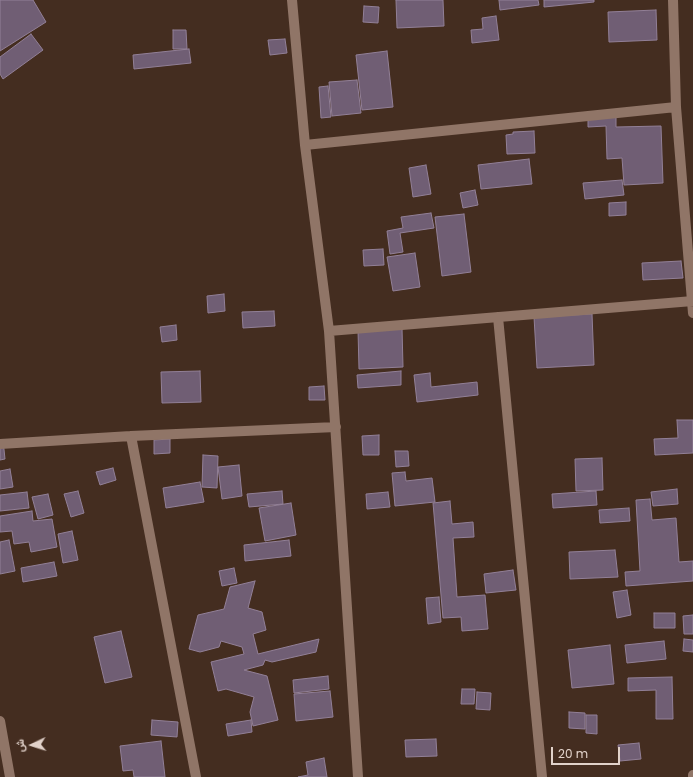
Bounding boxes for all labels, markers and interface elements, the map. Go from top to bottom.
north arrow [12,725,52,765]
text: ش [12,739,28,753]
scale bar [553,739,622,765]
text: 20 m [558,745,588,762]

